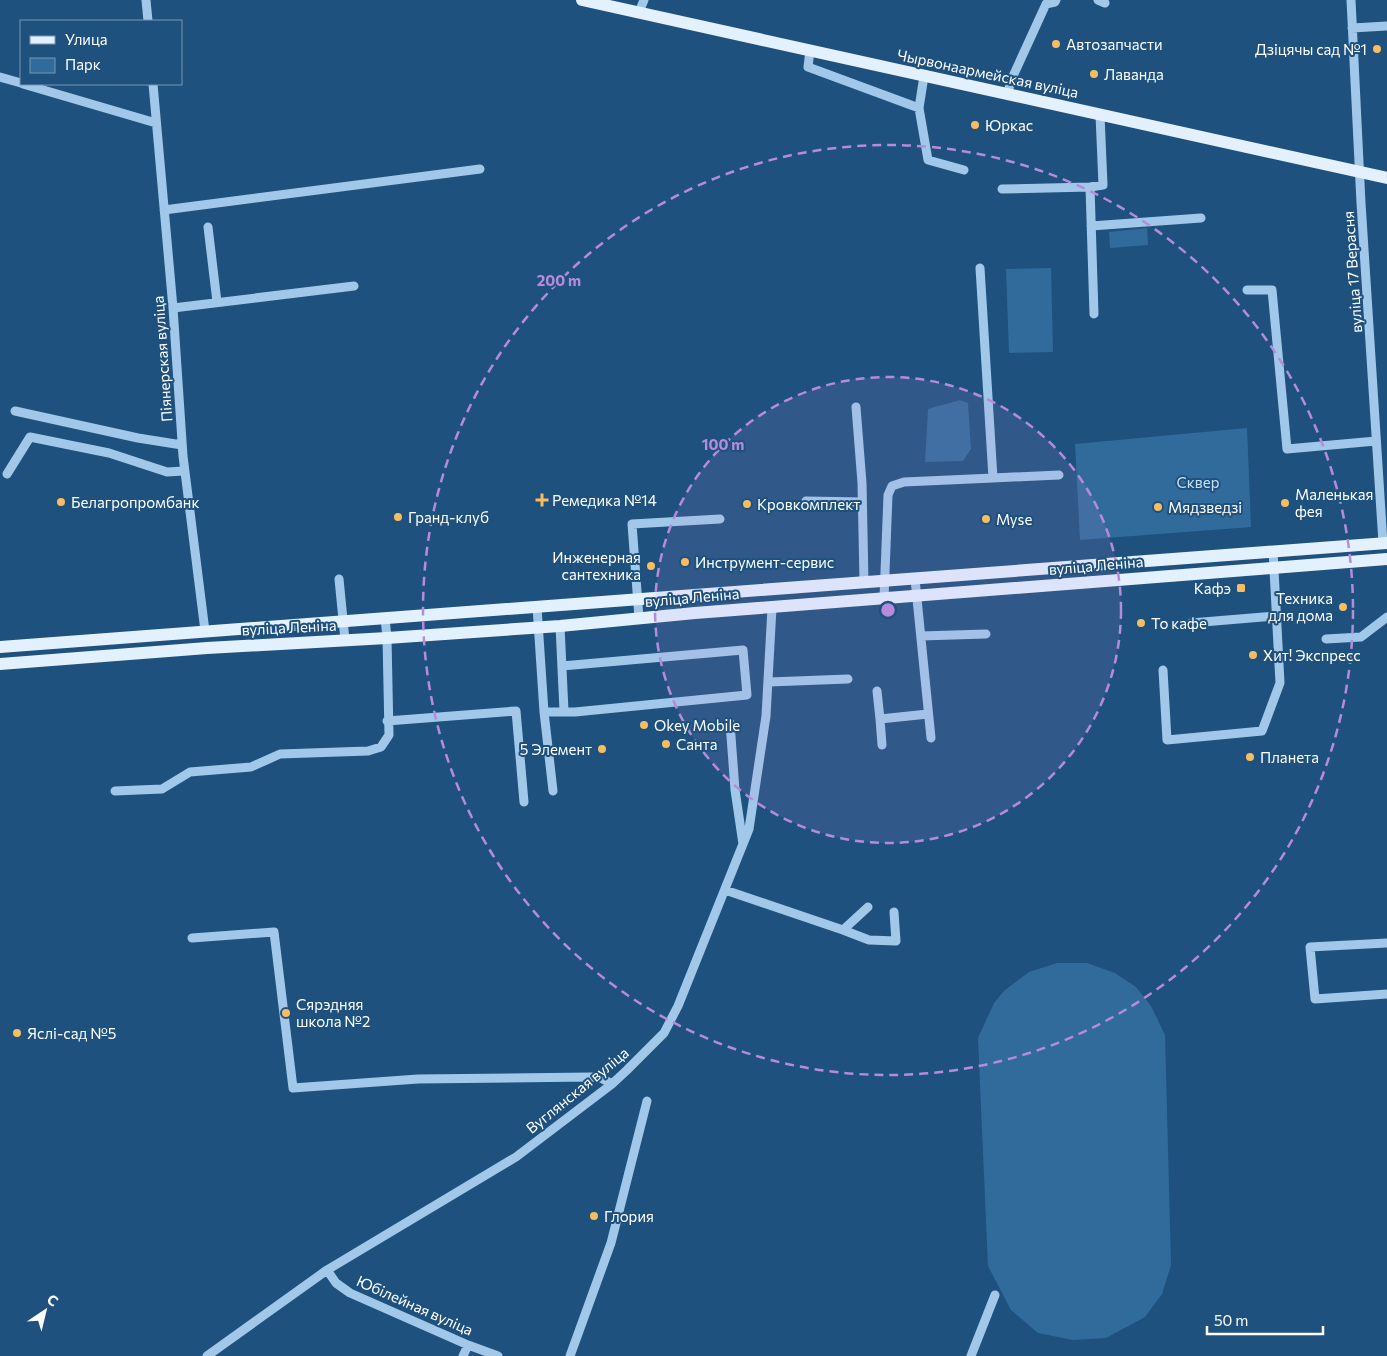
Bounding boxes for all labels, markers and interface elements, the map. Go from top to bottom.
legend [20,20,182,85]
text: Улица [65,30,107,48]
place label: Автозапчасти [1066,35,1163,53]
marker: Автозапчасти [1050,38,1062,50]
place label: Дзіцячы сад №1 [1255,40,1367,58]
marker: Дзіцячы сад №1 [1371,43,1383,55]
street label: Чырвонаармейская вуліца [896,45,1080,101]
text: Парк [65,55,101,73]
place label: Лаванда [1104,65,1164,83]
marker: Лаванда [1088,68,1100,80]
place label: Юркас [985,116,1033,134]
marker: Юркас [969,119,981,131]
street label: вуліца 17 Верасня [1339,210,1365,334]
text: 200 m [537,271,581,289]
street label: Піянерская вуліца [149,295,175,423]
text: 100 m [702,435,744,453]
park label: Сквер [1177,473,1219,491]
place label: Маленькая фея [1295,485,1374,520]
place label: Ремедика №14 [552,491,657,509]
place label: Белагропромбанк [71,493,199,511]
marker: Ремедика №14 [536,494,548,506]
place label: Кровкомплект [757,495,860,513]
marker: Белагропромбанк [55,496,67,508]
marker: Маленькая фея [1279,497,1291,509]
marker: Кровкомплект [741,498,753,510]
place label: Мядзведзі [1168,498,1242,516]
marker: Мядзведзі [1152,501,1164,513]
place label: Гранд-клуб [408,508,489,526]
place label: Myse [996,510,1032,528]
marker: Гранд-клуб [392,511,404,523]
marker: Myse [980,513,992,525]
place label: Инженерная сантехника [552,548,641,583]
street label: вуліца Леніна [1048,552,1144,578]
place label: Инструмент-сервис [695,553,834,571]
marker: Инструмент-сервис [679,556,691,568]
marker: Инженерная сантехника [645,560,657,572]
place label: Кафэ [1194,579,1231,597]
marker: Кафэ [1235,582,1247,594]
street label: вуліца Леніна [644,584,740,610]
place label: Техника для дома [1268,589,1333,624]
centre of rings [879,601,897,619]
marker: Техника для дома [1337,601,1349,613]
place label: То кафе [1151,614,1207,632]
street label: вуліца Леніна [241,616,337,638]
marker: То кафе [1135,617,1147,629]
place label: Хит! Экспресс [1263,646,1361,664]
marker: Хит! Экспресс [1247,649,1259,661]
place label: Okey Mobile [654,716,740,734]
marker: Okey Mobile [638,719,650,731]
place label: Санта [676,735,717,753]
marker: Санта [660,738,672,750]
place label: 5 Элемент [520,740,592,758]
marker: 5 Элемент [596,743,608,755]
place label: Планета [1260,748,1319,766]
marker: Планета [1244,751,1256,763]
place label: Сярэдняя школа №2 [296,995,370,1030]
marker: Сярэдняя школа №2 [280,1007,292,1019]
place label: Яслі-сад №5 [27,1024,116,1042]
marker: Яслі-сад №5 [11,1027,23,1039]
street label: Вуглянская вуліца [522,1043,632,1137]
place label: Глория [604,1207,654,1225]
marker: Глория [588,1210,600,1222]
street label: Юбілейная вуліца [354,1271,476,1339]
north arrow [20,1286,70,1336]
text: С [44,1290,62,1310]
scale bar [1207,1304,1323,1336]
text: 50 m [1214,1311,1248,1329]

